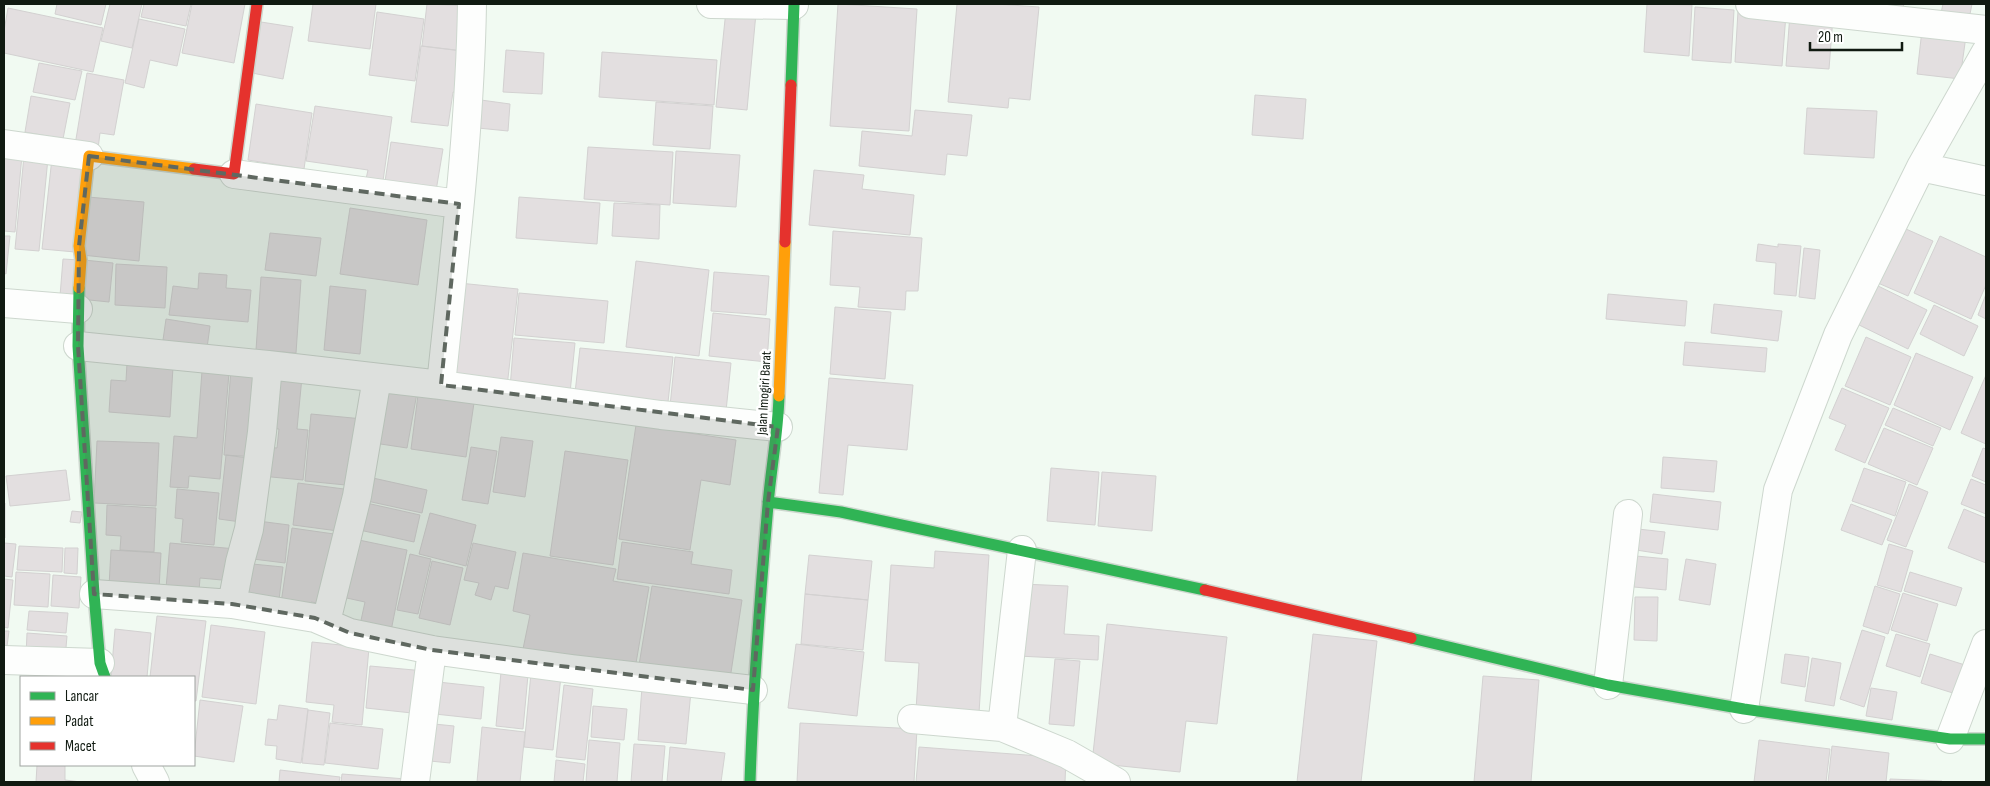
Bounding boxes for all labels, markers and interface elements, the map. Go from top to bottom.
scale bar [1810,20,1902,52]
text: 20 m [1818,28,1843,47]
street label: Jalan Imogiri Barat [753,351,775,436]
legend [20,676,195,766]
text: Lancar [65,687,99,706]
text: Padat [65,712,94,731]
text: Macet [65,737,97,756]

